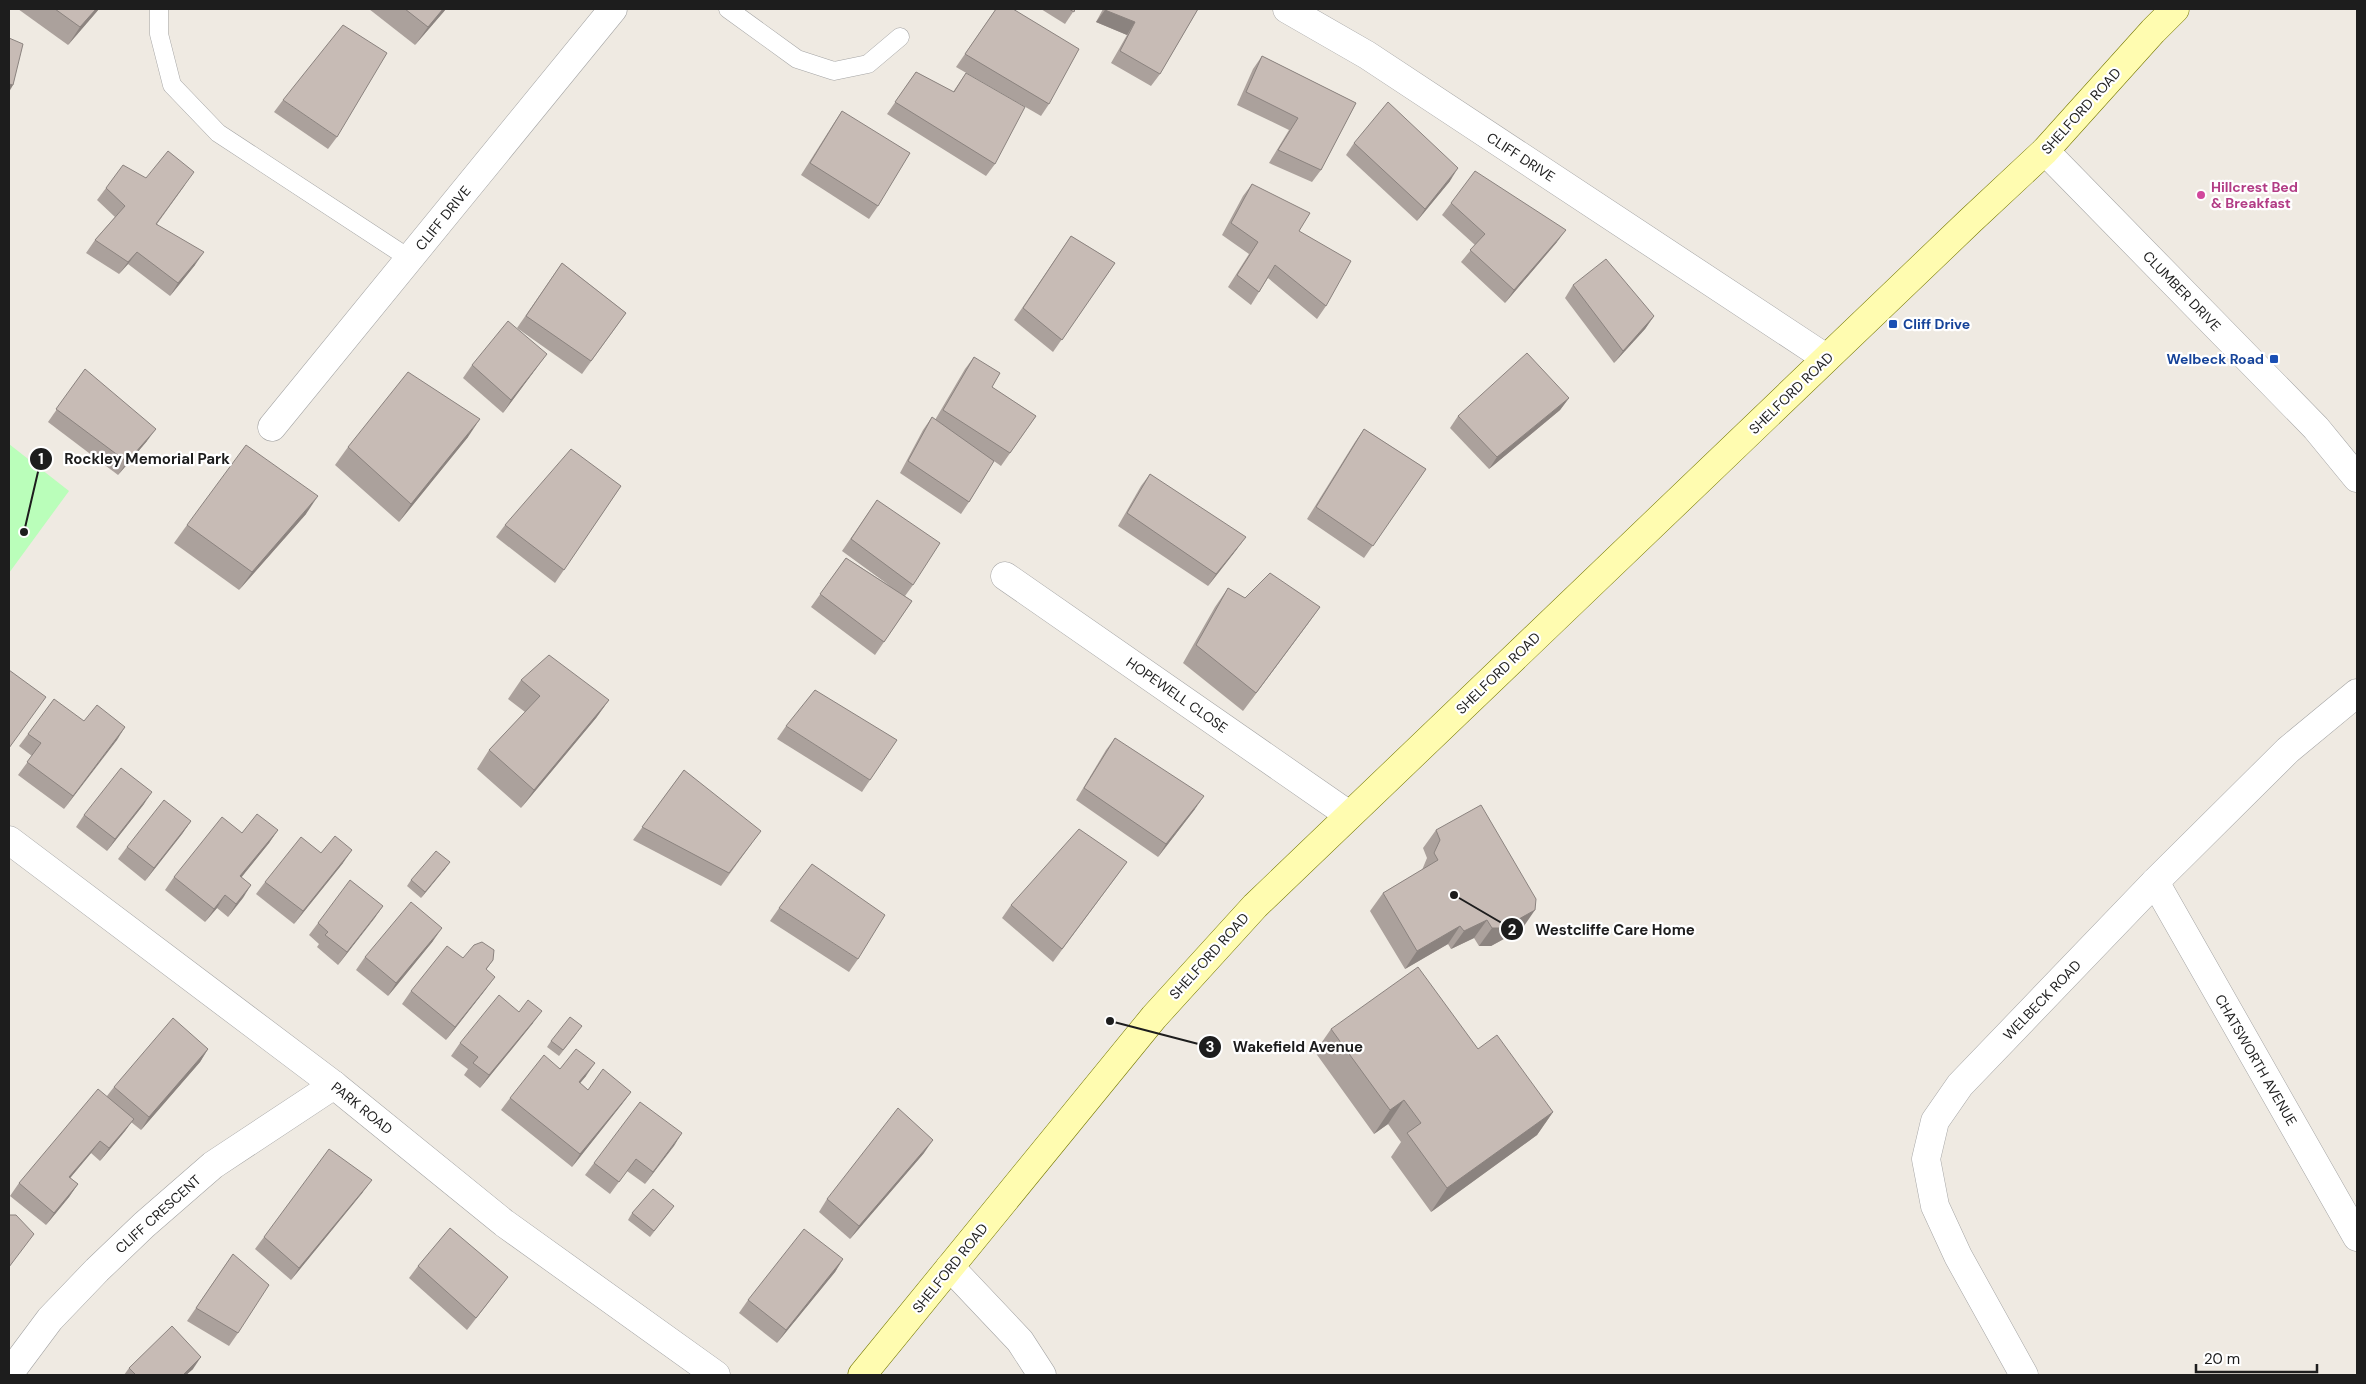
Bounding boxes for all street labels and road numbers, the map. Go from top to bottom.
street label: SHELFORD ROAD [2037,64,2125,158]
street label: CLIFF DRIVE [1483,128,1559,186]
street label: CLIFF DRIVE [411,182,475,254]
street label: CLUMBER DRIVE [2139,247,2225,335]
street label: SHELFORD ROAD [1745,348,1837,438]
street label: SHELFORD ROAD [1452,628,1544,718]
street label: HOPEWELL CLOSE [1123,653,1231,737]
street label: SHELFORD ROAD [1165,909,1253,1003]
street label: WELBECK ROAD [1999,956,2085,1044]
street label: CHATSWORTH AVENUE [2211,991,2301,1129]
street label: PARK ROAD [328,1078,396,1138]
street label: CLIFF CRESCENT [111,1171,205,1257]
street label: SHELFORD ROAD [908,1219,992,1317]

